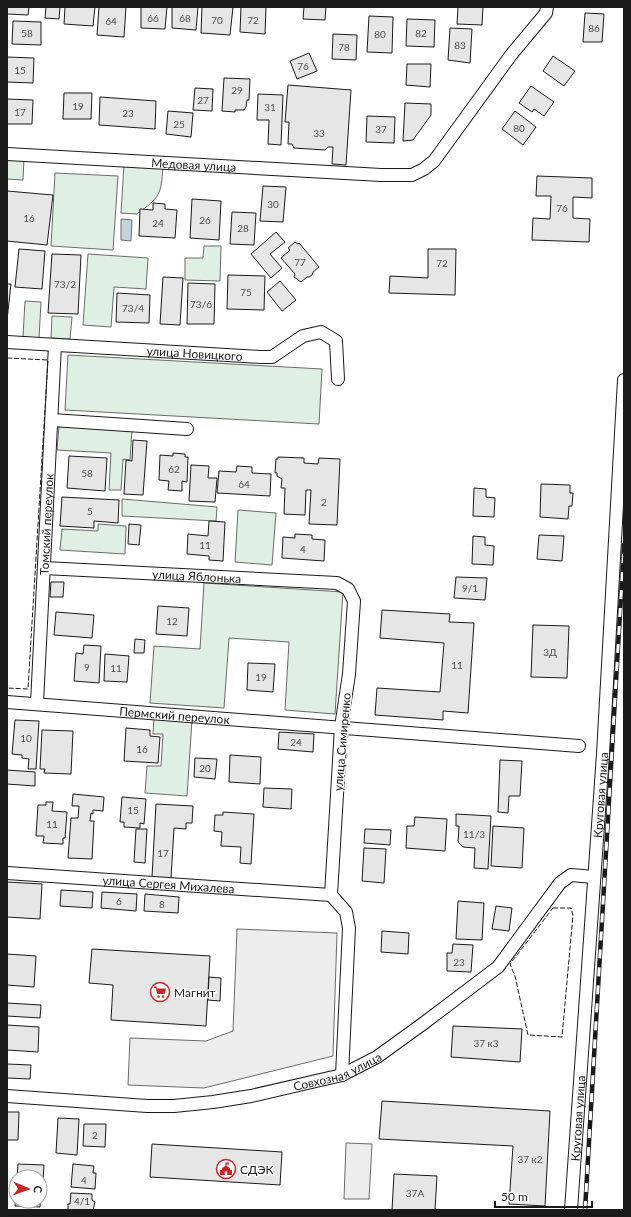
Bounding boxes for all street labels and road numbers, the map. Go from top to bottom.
street label: Медовая улица [151,155,237,174]
street label: улица Новицкого [146,343,243,363]
street label: Томский переулок [36,472,56,575]
street label: улица Яблонька [152,566,242,586]
street label: улица Симиренко [330,692,354,792]
street label: Пермский переулок [119,703,231,727]
street label: Круговая улица [590,752,611,838]
street label: улица Сергея Михалева [102,872,235,896]
street label: Совхозная улица [292,1049,384,1094]
street label: Круговая улица [567,1075,588,1162]

